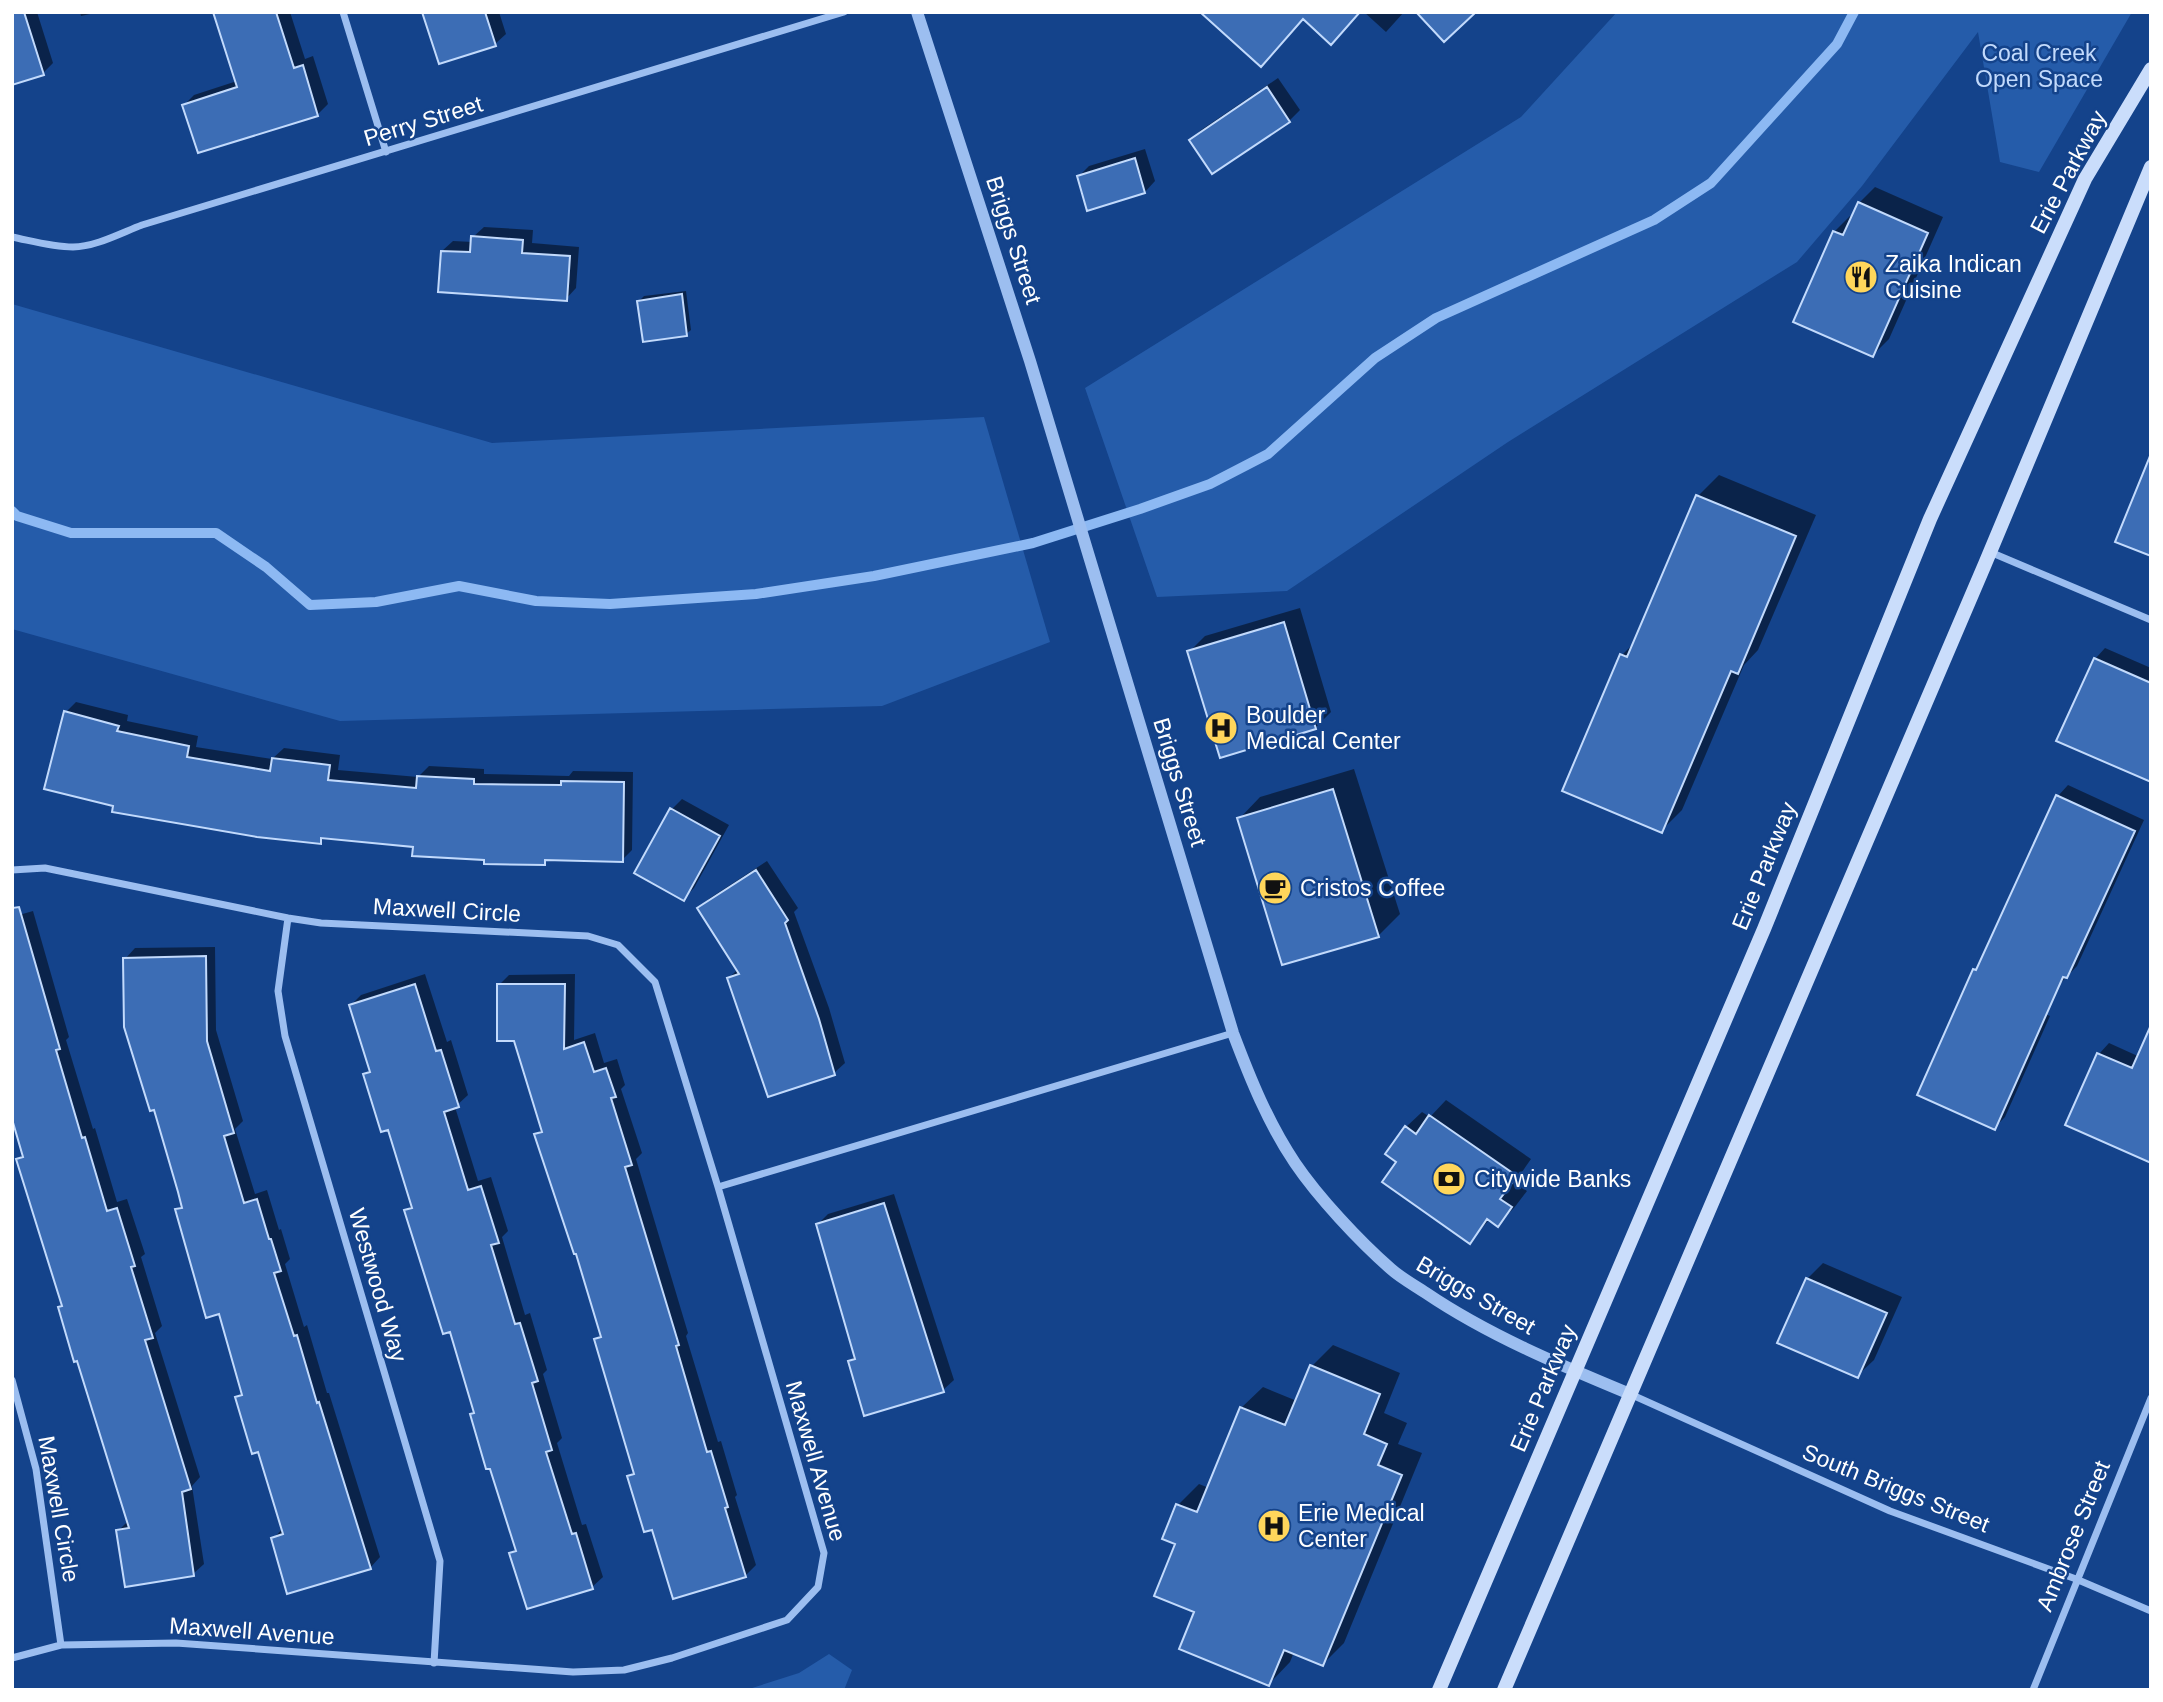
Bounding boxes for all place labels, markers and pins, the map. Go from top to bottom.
place label: Zaika Indican Cuisine [1885,251,2022,303]
restaurant icon: Zaika Indican Cuisine [1842,258,1880,296]
place label: Boulder Medical Center [1246,702,1401,754]
hospital icon: Boulder Medical Center [1202,709,1240,747]
cafe icon: Cristos Coffee [1256,869,1294,907]
place label: Cristos Coffee [1300,875,1445,901]
bank icon: Citywide Banks [1430,1160,1468,1198]
place label: Citywide Banks [1474,1166,1631,1192]
place label: Erie Medical Center [1298,1500,1425,1552]
hospital icon: Erie Medical Center [1255,1507,1293,1545]

